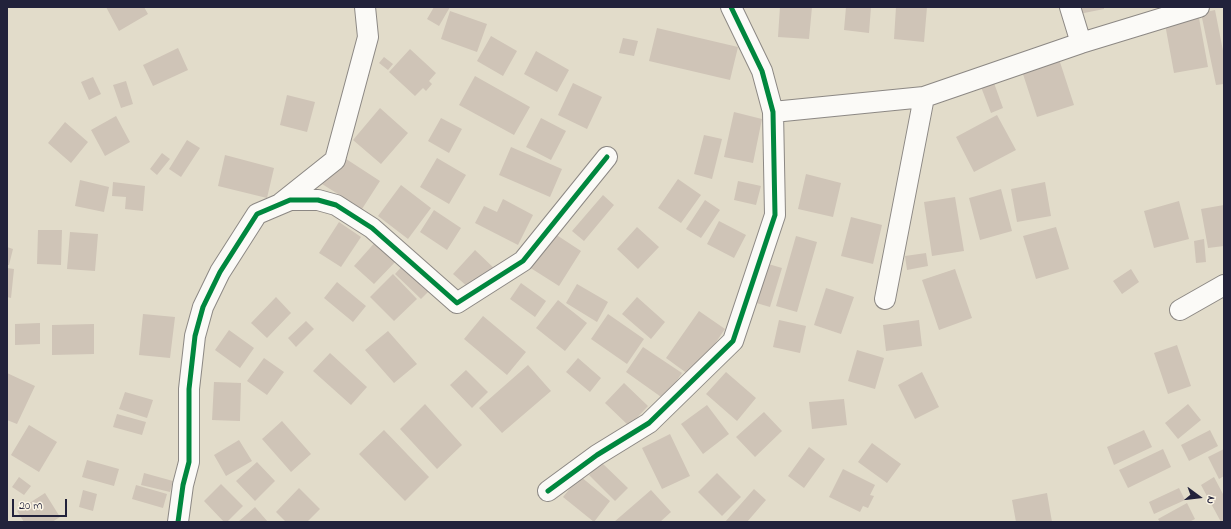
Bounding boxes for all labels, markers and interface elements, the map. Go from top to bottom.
north arrow [1179,477,1219,517]
scale bar [14,491,69,517]
text: N [1202,494,1219,506]
text: 20 m [19,497,42,515]

